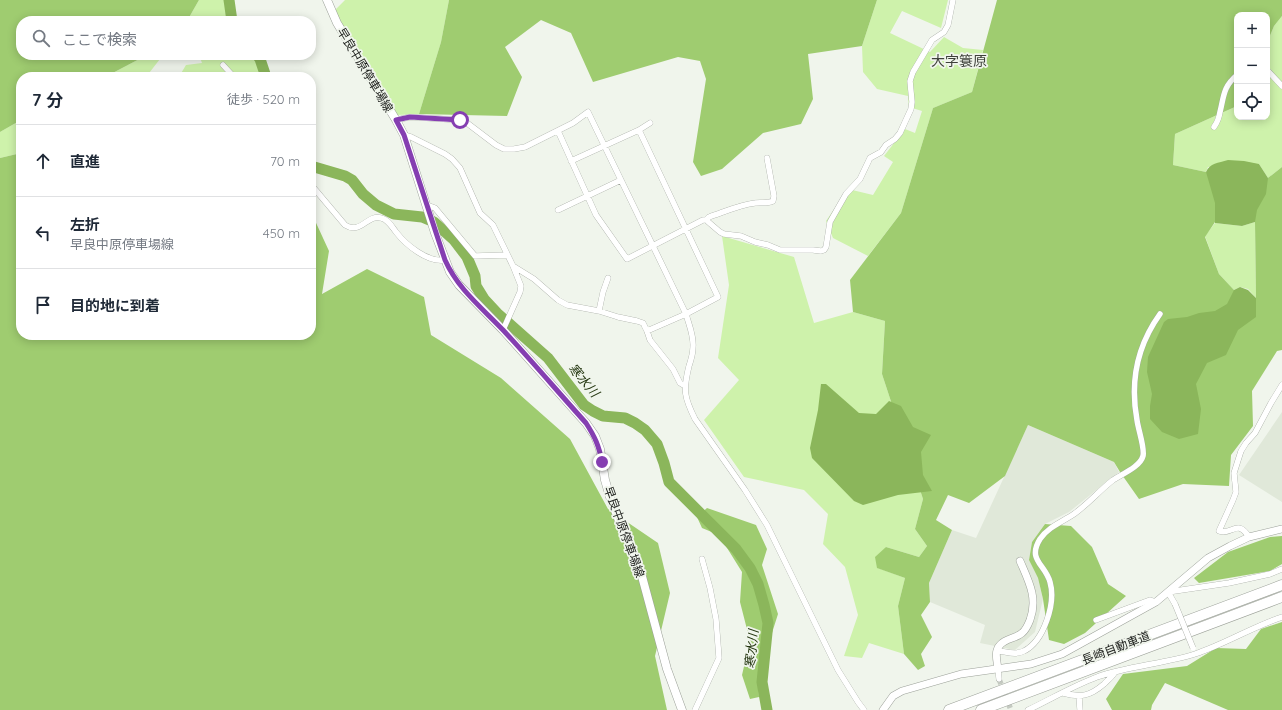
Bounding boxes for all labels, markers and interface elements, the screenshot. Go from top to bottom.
map controls [1234,12,1270,120]
button: + [1234,12,1270,48]
search box [16,16,316,60]
street label: 早良中原停車場線 [334,25,397,115]
icon: search [30,27,52,49]
text: ここで検索 [62,30,137,49]
button: − [1234,48,1270,84]
district label: 大字簑原 [931,52,987,70]
button: locate [1234,84,1270,120]
text: 7 分 [32,89,63,110]
text: 徒歩 · 520 m [227,91,300,107]
route start [451,111,469,129]
icon: ahead [32,150,54,172]
text: 直進 [70,152,100,171]
text: 70 m [270,153,300,169]
text: 左折 [70,215,100,234]
icon: left [32,222,54,244]
text: 450 m [263,225,300,241]
text: 早良中原停車場線 [70,236,174,252]
icon: arrive [32,294,54,316]
text: 目的地に到着 [70,296,160,315]
water label: 寒水川 [565,360,604,401]
route end [593,453,611,471]
street label: 早良中原停車場線 [601,484,648,580]
water label: 寒水川 [741,627,761,669]
street label: 長崎自動車道 [1080,628,1152,667]

